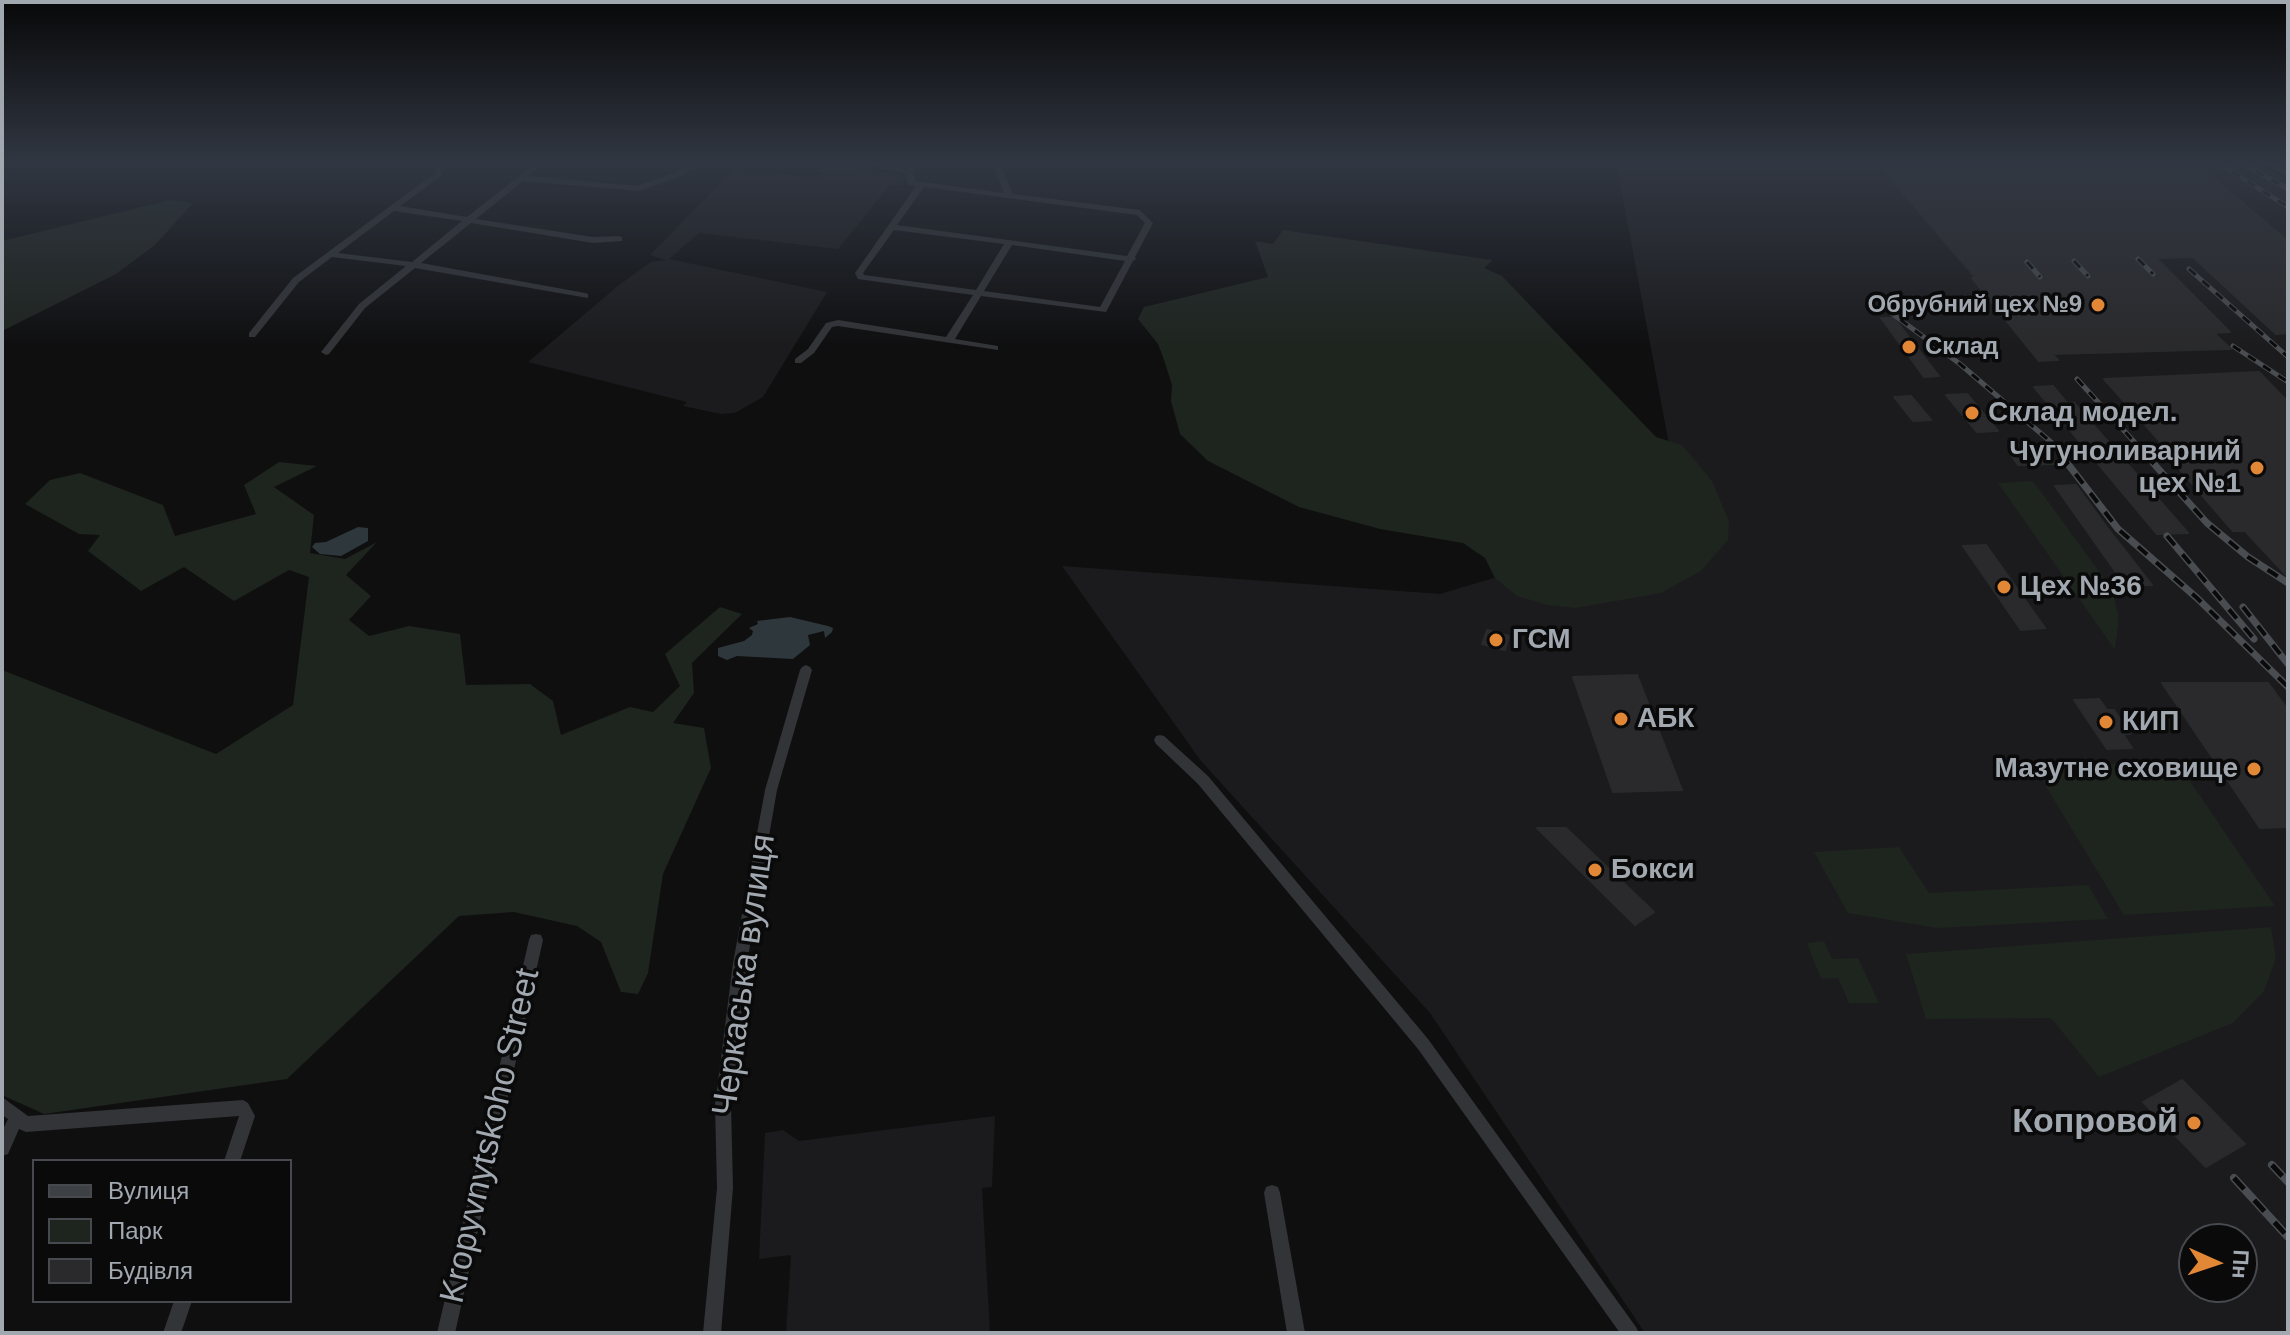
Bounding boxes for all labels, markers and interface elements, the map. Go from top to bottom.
place label: Обрубний цех №9 [1867,291,2082,319]
marker: Обрубний цех №9 [2089,296,2107,314]
place label: Склад [1925,333,1998,361]
marker: Склад [1900,338,1918,356]
place label: Склад модел. [1988,396,2177,430]
marker: Склад модел. [1963,404,1981,422]
place label: Чугуноливарний цех №1 [2009,435,2241,501]
marker: Чугуноливарний цех №1 [2248,459,2266,477]
place label: Цех №36 [2020,570,2142,604]
marker: Цех №36 [1995,578,2013,596]
place label: ГСМ [1512,623,1571,657]
marker: ГСМ [1487,631,1505,649]
place label: АБК [1637,702,1694,736]
place label: КИП [2122,705,2179,739]
marker: АБК [1612,710,1630,728]
marker: КИП [2097,713,2115,731]
place label: Мазутне сховище [1995,752,2238,786]
marker: Мазутне сховище [2245,760,2263,778]
street label: Черкаська вулиця [705,832,785,1118]
place label: Бокси [1611,853,1695,887]
marker: Бокси [1586,861,1604,879]
street label: Kropyvnytskoho Street [433,965,549,1307]
place label: Копровой [2012,1103,2178,1143]
marker: Копровой [2185,1114,2203,1132]
legend [32,1159,292,1303]
text: Вулиця [108,1177,189,1204]
text: Парк [108,1217,162,1244]
north arrow [2178,1223,2258,1303]
text: Пн [2227,1249,2254,1279]
text: Будівля [108,1257,193,1284]

